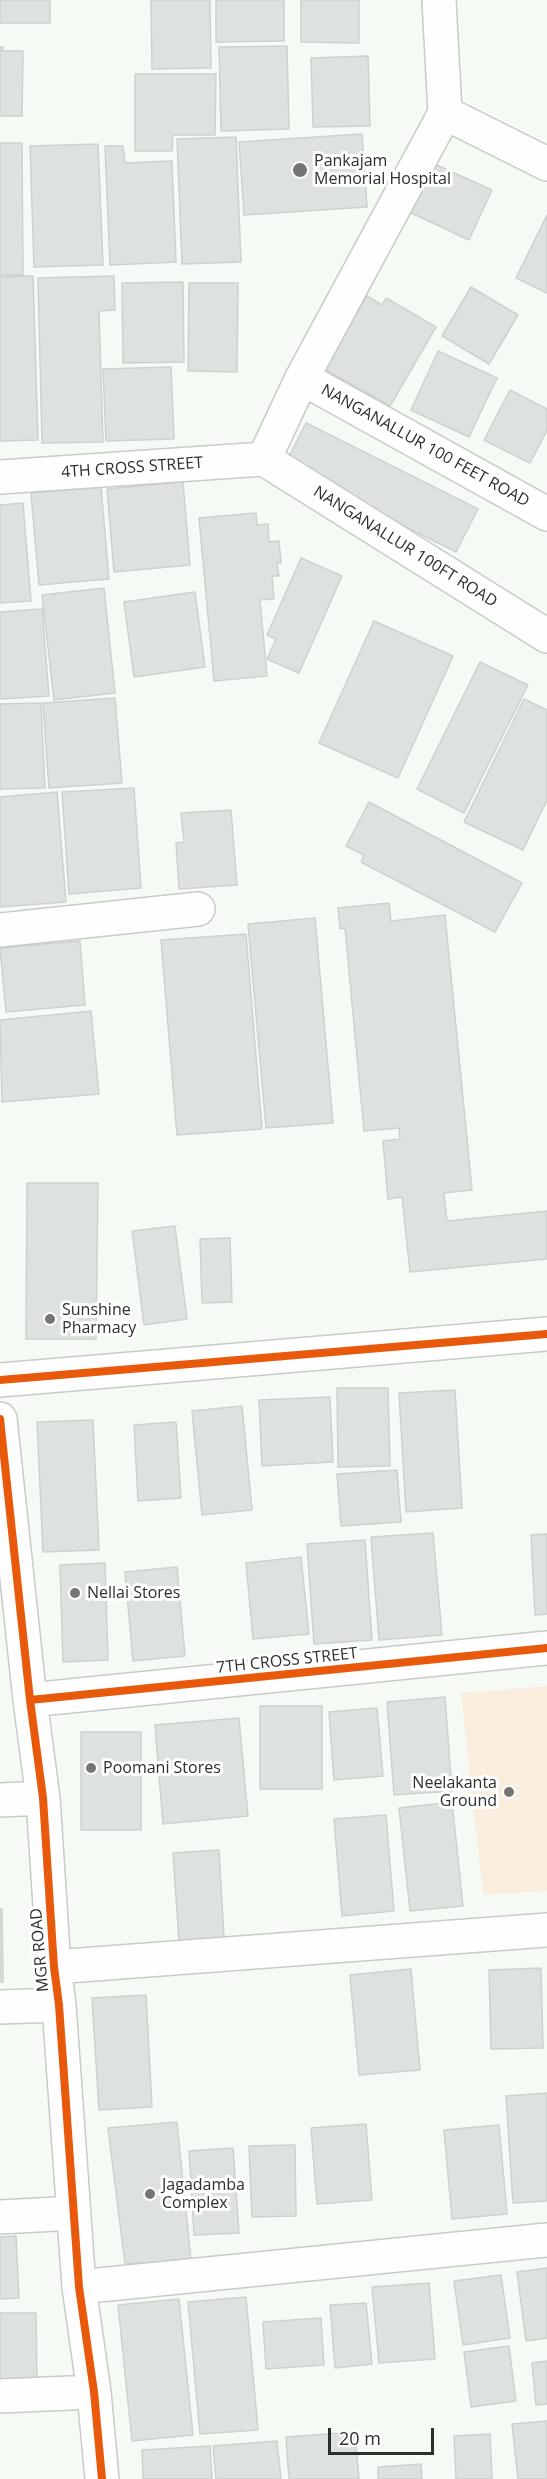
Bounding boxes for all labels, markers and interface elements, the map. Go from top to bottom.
place label: Pankajam Memorial Hospital [314,151,451,189]
marker: Pankajam Memorial Hospital [291,161,309,179]
street label: NANGANALLUR 100 FEET ROAD [317,381,533,511]
street label: 4TH CROSS STREET [60,453,204,483]
street label: NANGANALLUR 100FT ROAD [309,482,501,612]
place label: Sunshine Pharmacy [62,1300,136,1338]
marker: Sunshine Pharmacy [43,1312,57,1326]
place label: Nellai Stores [87,1583,180,1603]
marker: Nellai Stores [68,1586,82,1600]
street label: 7TH CROSS STREET [215,1644,359,1678]
place label: Poomani Stores [103,1758,221,1778]
marker: Poomani Stores [84,1761,98,1775]
place label: Neelakanta Ground [412,1773,497,1811]
marker: Neelakanta Ground [502,1785,516,1799]
street label: MGR ROAD [27,1907,53,1993]
place label: Jagadamba Complex [162,2175,245,2213]
marker: Jagadamba Complex [143,2187,157,2201]
scale bar [331,2416,438,2454]
text: 20 m [339,2426,381,2450]

